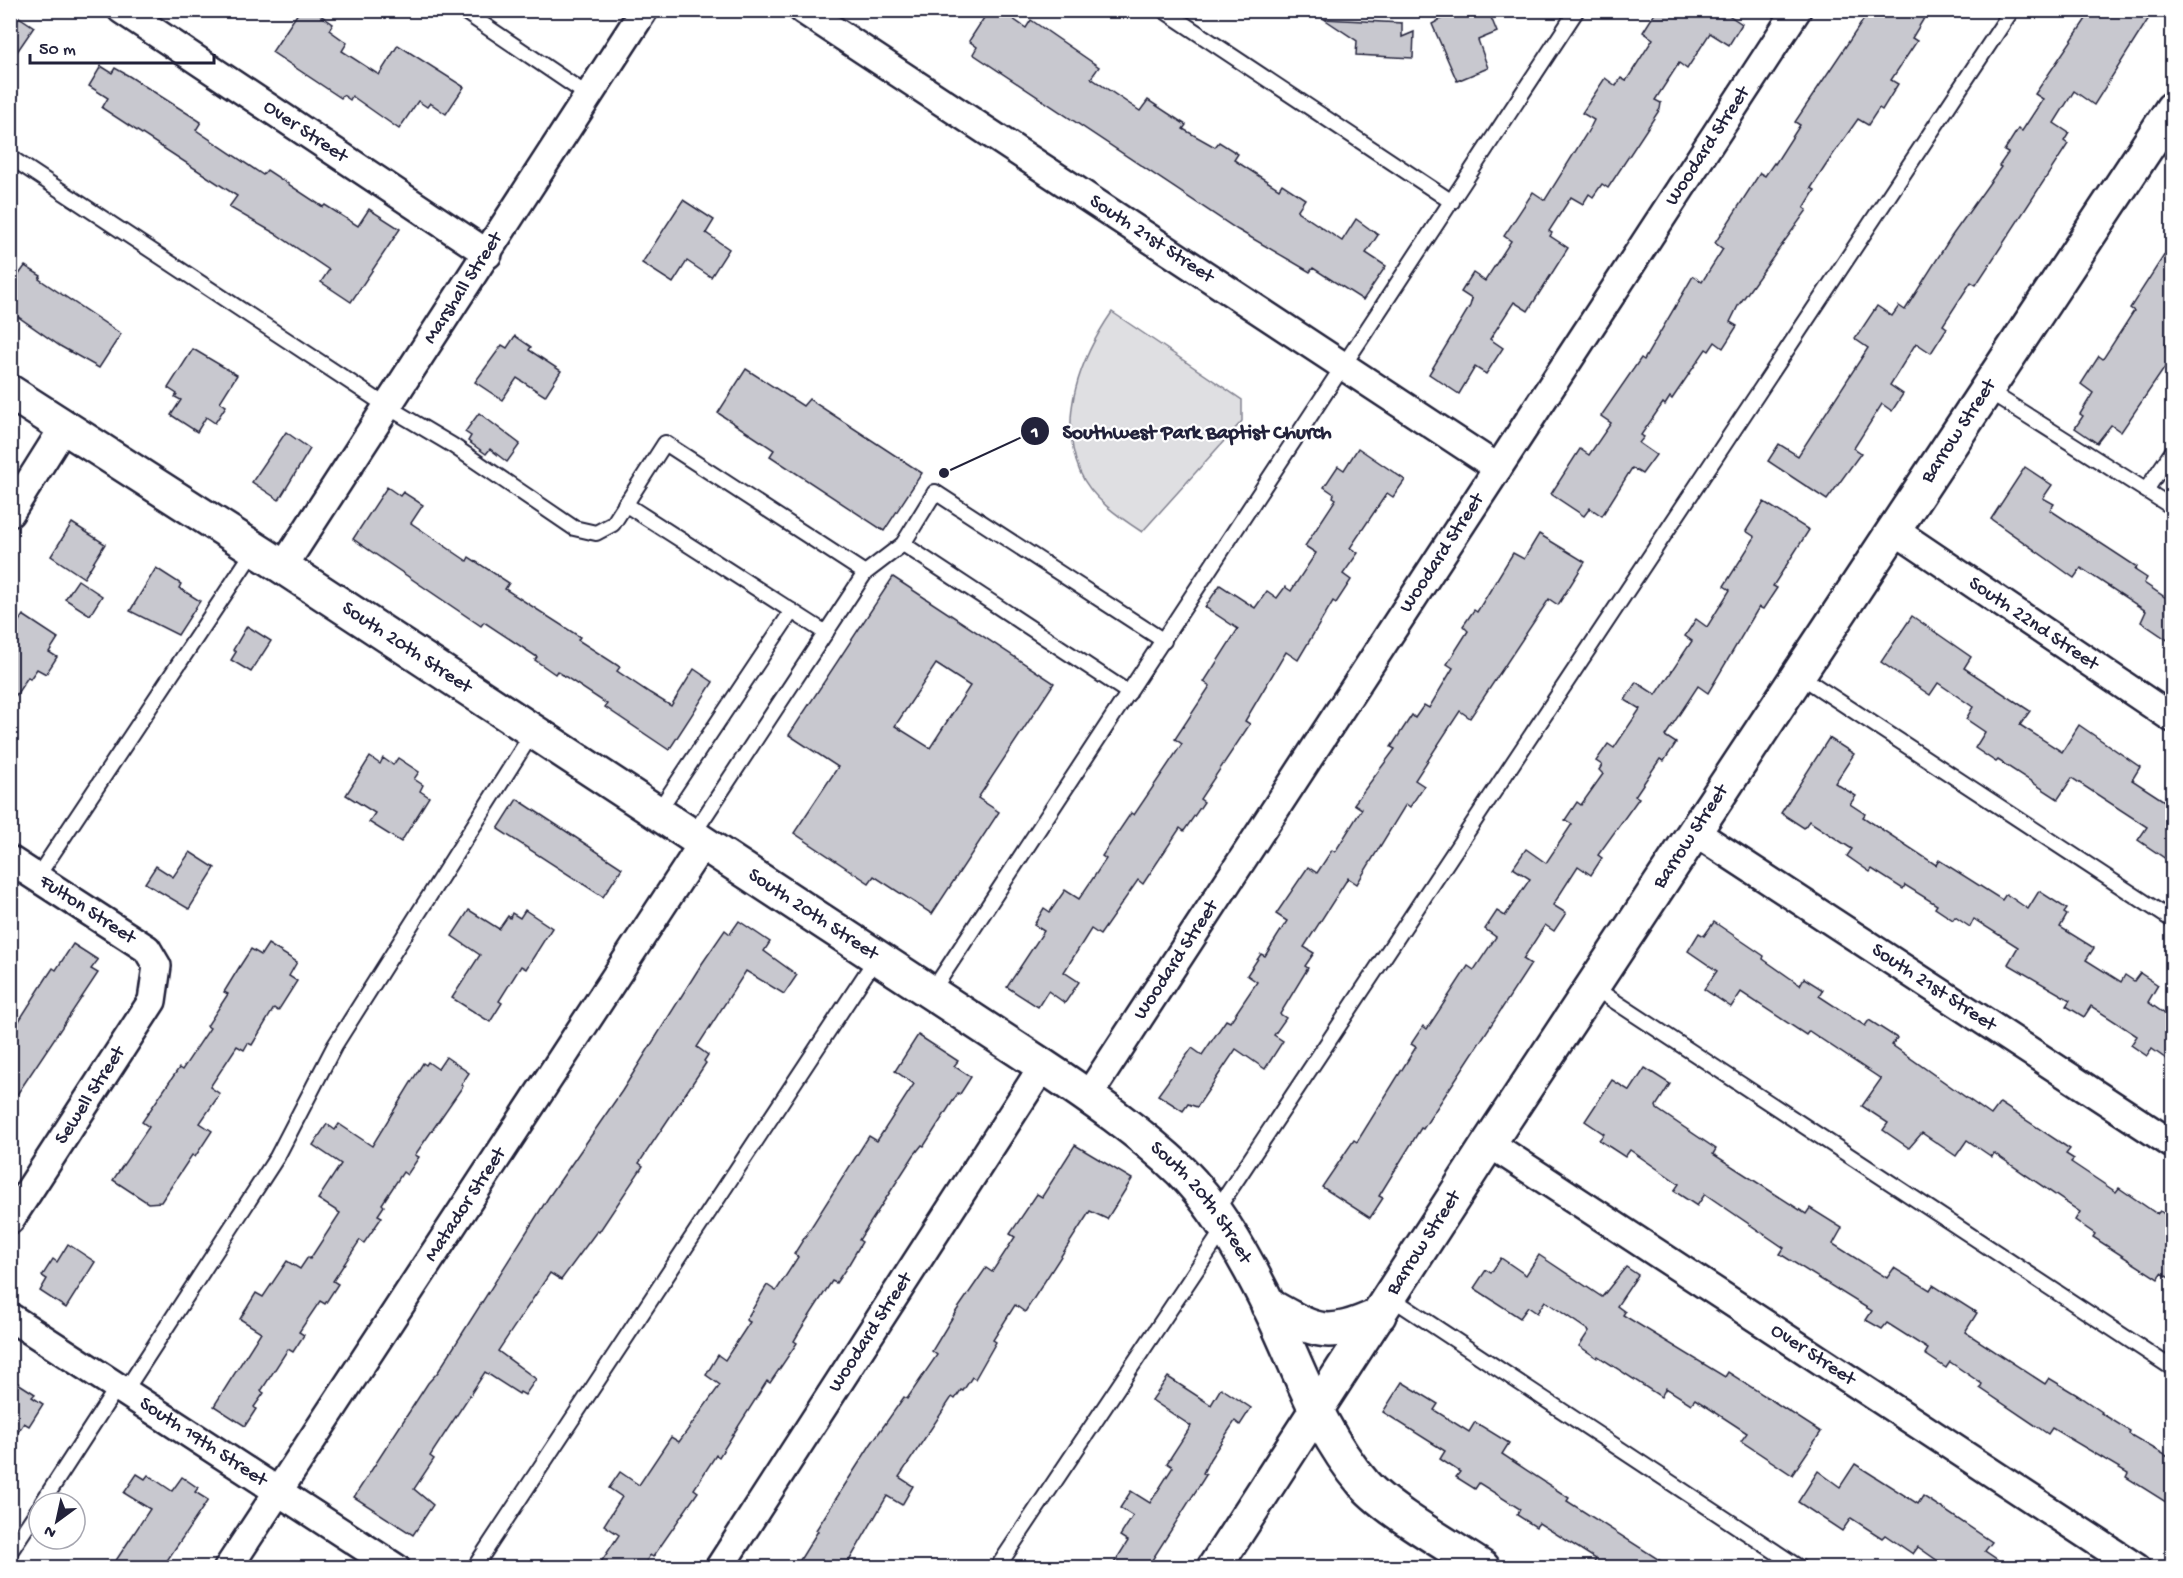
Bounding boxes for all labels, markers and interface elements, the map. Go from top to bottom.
scale bar [30,27,214,65]
text: 50 m [39,40,76,61]
street label: Woodard Street [1661,81,1756,210]
street label: Over Street [259,96,353,169]
street label: South 21st Street [1085,190,1219,290]
street label: Marshall Street [419,227,509,348]
street label: Barrow Street [1916,374,2003,488]
callout: Southwest Park Baptist Church [1020,411,1343,450]
text: Southwest Park Baptist Church [1062,422,1332,447]
text: 1 [1030,423,1039,444]
street label: Woodard Street [1395,488,1490,617]
street label: South 22nd Street [1964,572,2104,677]
street label: South 20th Street [337,597,477,700]
street label: Barrow Street [1648,779,1735,894]
street label: South 20th Street [743,864,884,967]
street label: Fulton Street [34,870,141,951]
street label: Woodard Street [1129,895,1225,1024]
street label: South 21st Street [1867,939,2002,1038]
street label: Sewell Street [51,1041,132,1149]
street label: South 20th Street [1145,1137,1257,1269]
street label: Matador Street [420,1142,513,1266]
street label: Barrow Street [1382,1185,1467,1300]
street label: Woodard Street [824,1267,919,1397]
street label: Over Street [1766,1319,1861,1392]
street label: South 19th Street [135,1392,273,1493]
north arrow [27,1491,87,1551]
text: N [41,1520,60,1541]

